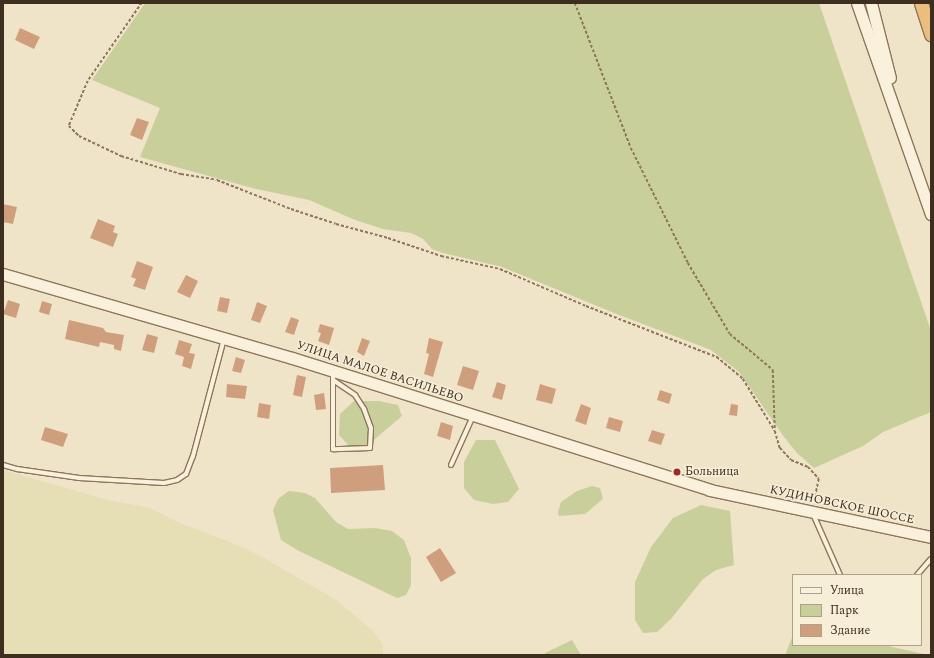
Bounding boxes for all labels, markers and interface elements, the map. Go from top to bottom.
street label: УЛИЦА МАЛОЕ ВАСИЛЬЕВО [295,338,465,406]
place label: Больница [685,465,739,479]
marker: Больница [672,467,682,477]
street label: КУДИНОВСКОЕ ШОССЕ [768,483,916,527]
legend [792,574,922,646]
text: Улица [830,581,864,600]
text: Парк [830,601,859,620]
text: Здание [830,621,870,640]

